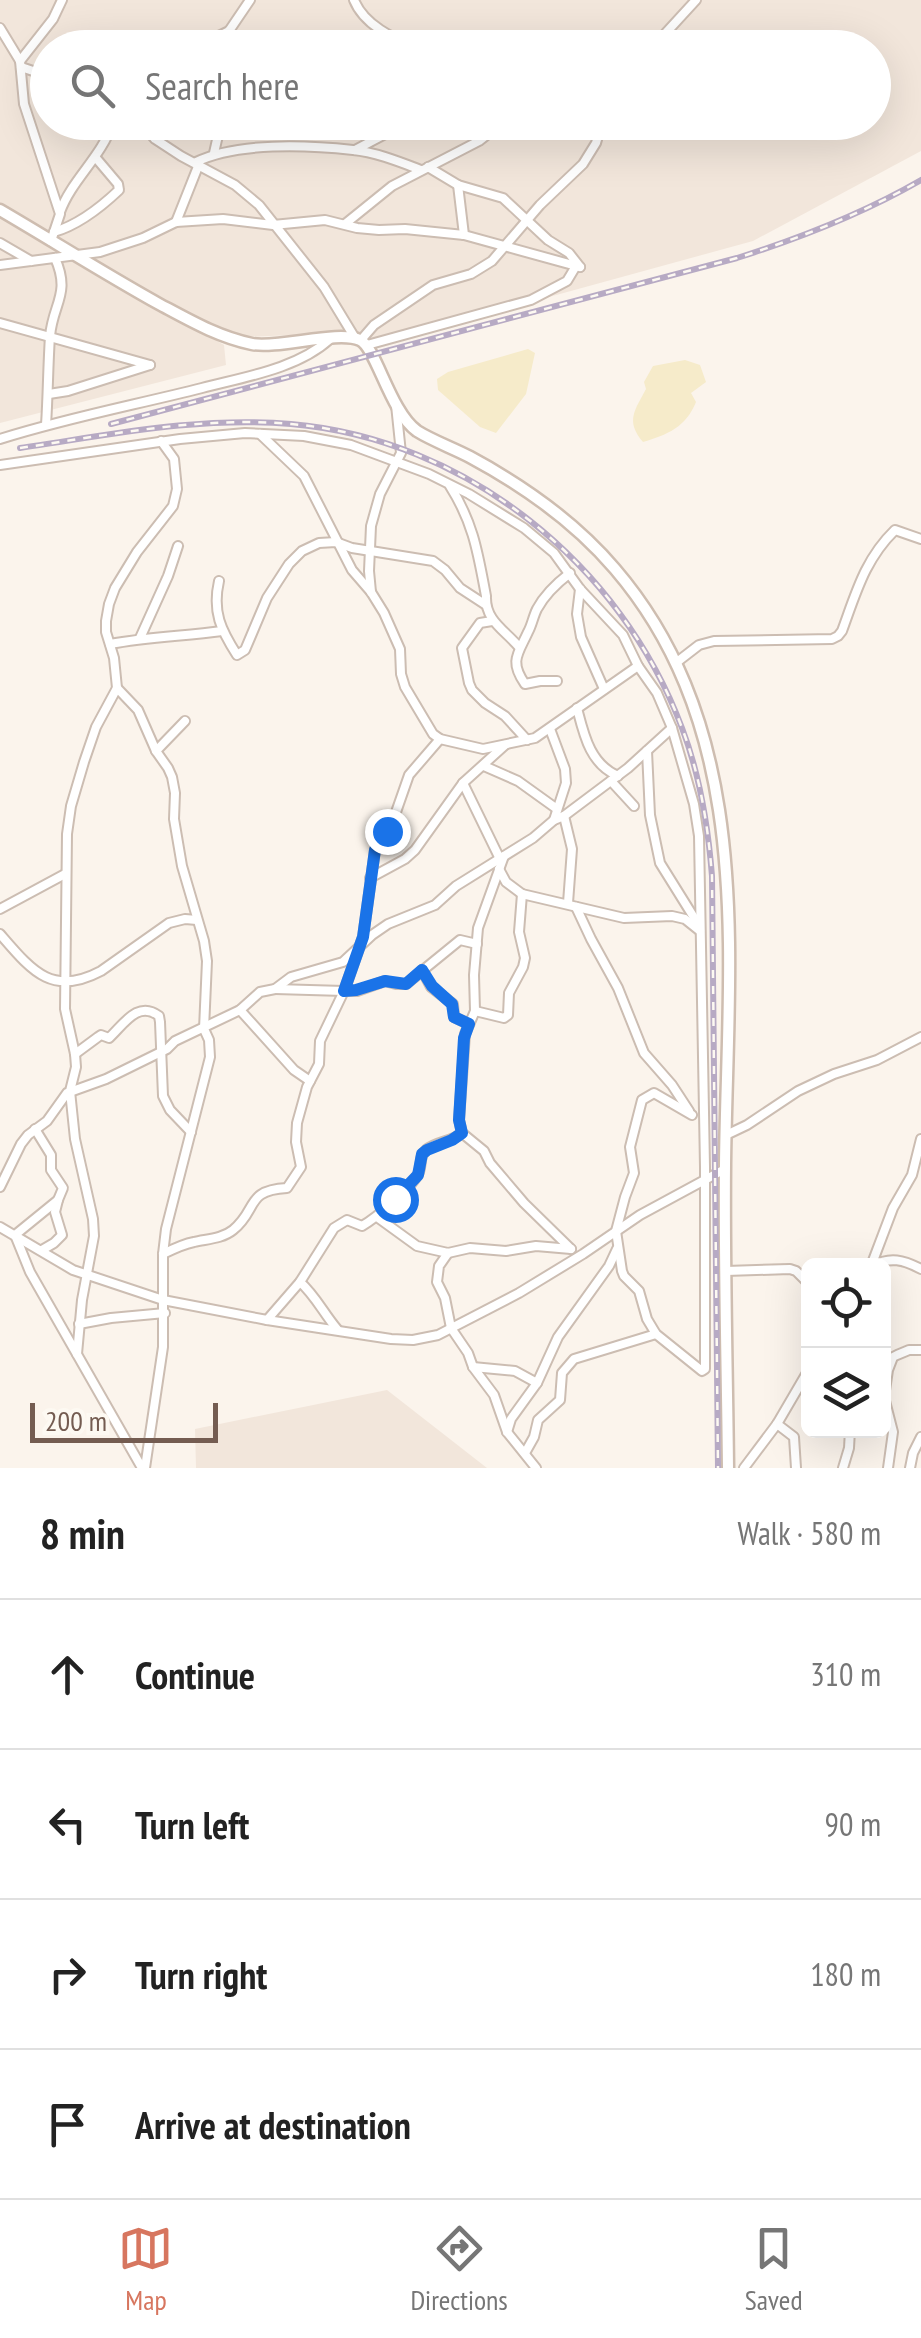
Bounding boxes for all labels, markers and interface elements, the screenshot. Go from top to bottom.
search box [30,30,891,140]
icon: search [65,58,120,113]
text: Search here [145,61,299,110]
route end [365,809,411,855]
route start [373,1177,419,1223]
map controls [801,1258,891,1438]
button: locate [801,1258,891,1348]
button: layers [801,1348,891,1438]
scale bar [30,1398,218,1442]
text: 200 m [45,1402,107,1439]
text: 8 min [40,1506,125,1561]
text: Walk · 580 m [737,1512,881,1554]
icon: ahead [40,1647,95,1702]
text: Continue [135,1650,255,1699]
text: 310 m [810,1653,881,1695]
icon: left [40,1797,95,1852]
text: Turn left [135,1800,249,1849]
text: 90 m [825,1803,881,1845]
icon: right [40,1947,95,2002]
text: Turn right [135,1950,267,1999]
text: 180 m [810,1953,881,1995]
icon: arrive [40,2097,95,2152]
text: Arrive at destination [135,2100,411,2149]
tab: Map [118,2221,173,2318]
tab: Directions [410,2221,508,2318]
tab: Saved [745,2221,803,2318]

